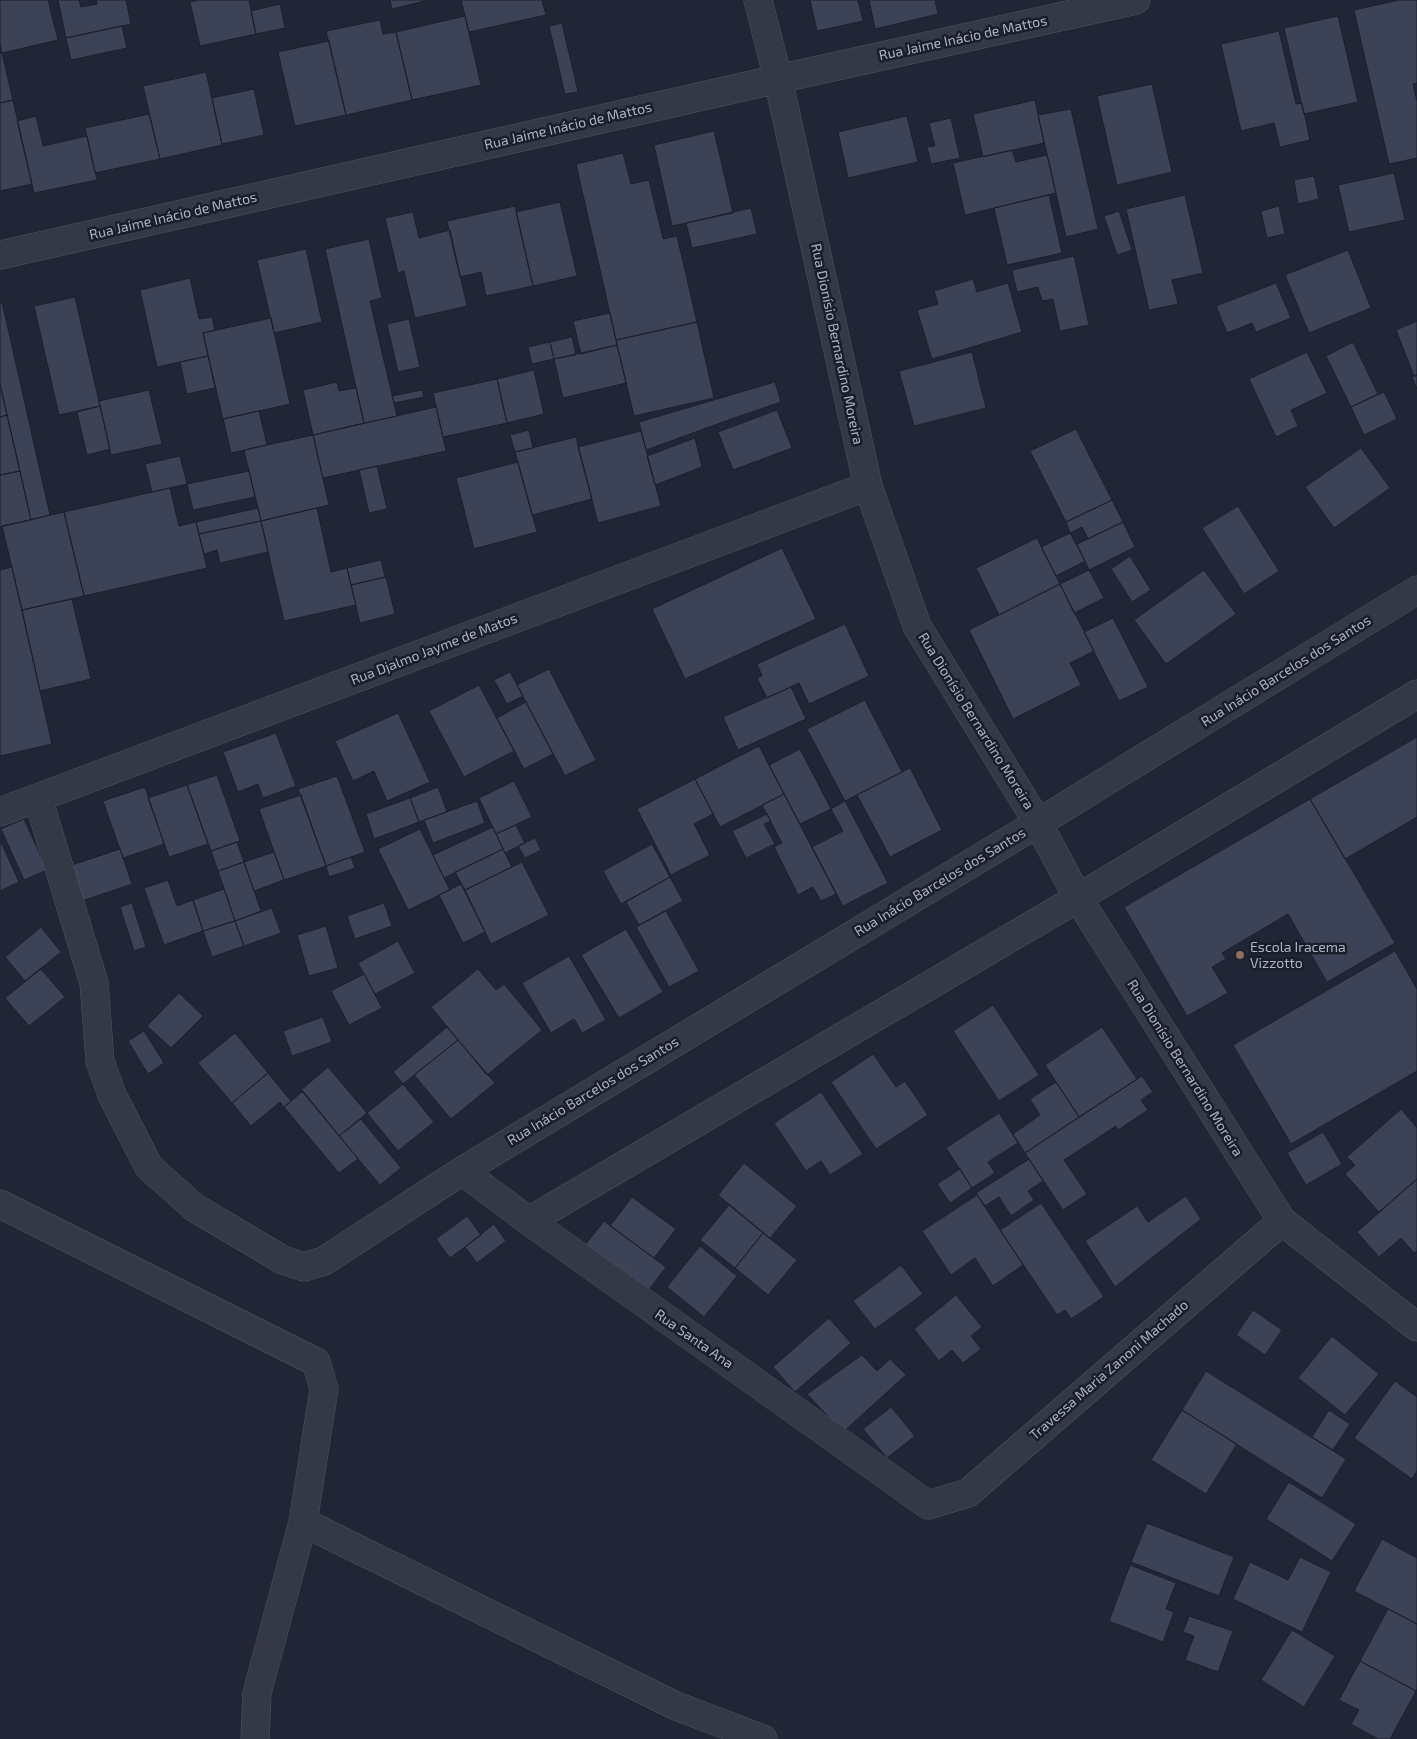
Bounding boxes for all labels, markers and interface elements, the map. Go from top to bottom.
street label: Rua Jaime Inácio de Mattos [877,12,1049,64]
street label: Rua Jaime Inácio de Mattos [483,99,653,153]
street label: Rua Jaime Inácio de Mattos [88,189,258,243]
street label: Rua Dionísio Bernardino Moreira [807,242,867,446]
street label: Rua Djalmo Jayme de Matos [348,609,520,689]
street label: Rua Inácio Barcelos dos Santos [1198,612,1374,730]
street label: Rua Dionísio Bernardino Moreira [915,630,1037,812]
street label: Rua Inácio Barcelos dos Santos [851,824,1029,940]
place label: Escola Iracema Vizzotto [1250,939,1346,972]
marker: Escola Iracema Vizzotto [1234,949,1246,961]
street label: Rua Dionísio Bernardino Moreira [1124,977,1246,1159]
street label: Rua Inácio Barcelos dos Santos [504,1033,682,1149]
street label: Travessa Maria Zanoni Machado [1026,1296,1192,1444]
street label: Rua Santa Ana [652,1306,736,1372]

